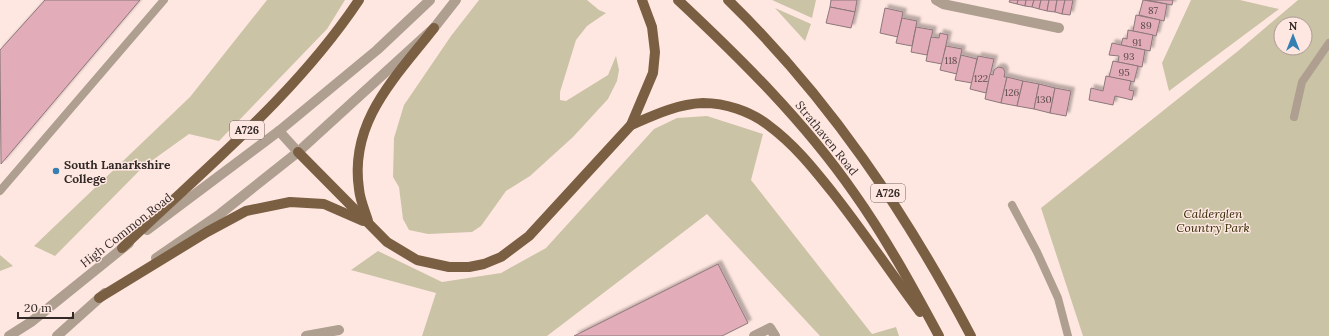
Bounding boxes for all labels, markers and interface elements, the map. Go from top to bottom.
house number: 87 [1148,4,1159,17]
north arrow [1273,16,1313,56]
house number: 89 [1140,19,1152,32]
text: N [1289,19,1298,33]
house number: 91 [1132,36,1142,49]
house number: 93 [1123,50,1135,63]
house number: 118 [945,54,958,67]
house number: 95 [1118,66,1130,79]
house number: 122 [974,72,988,85]
house number: 126 [1005,86,1020,99]
house number: 130 [1036,93,1052,106]
street label: Strathaven Road [792,98,862,178]
road number: A726 [230,121,264,139]
place label: South Lanarkshire College [64,157,171,186]
marker: South Lanarkshire College [51,166,61,176]
road number: A726 [871,184,905,202]
street label: High Common Road [77,190,175,270]
park label: Calderglen Country Park [1176,206,1250,235]
scale bar [18,294,73,320]
text: 20 m [24,300,52,315]

